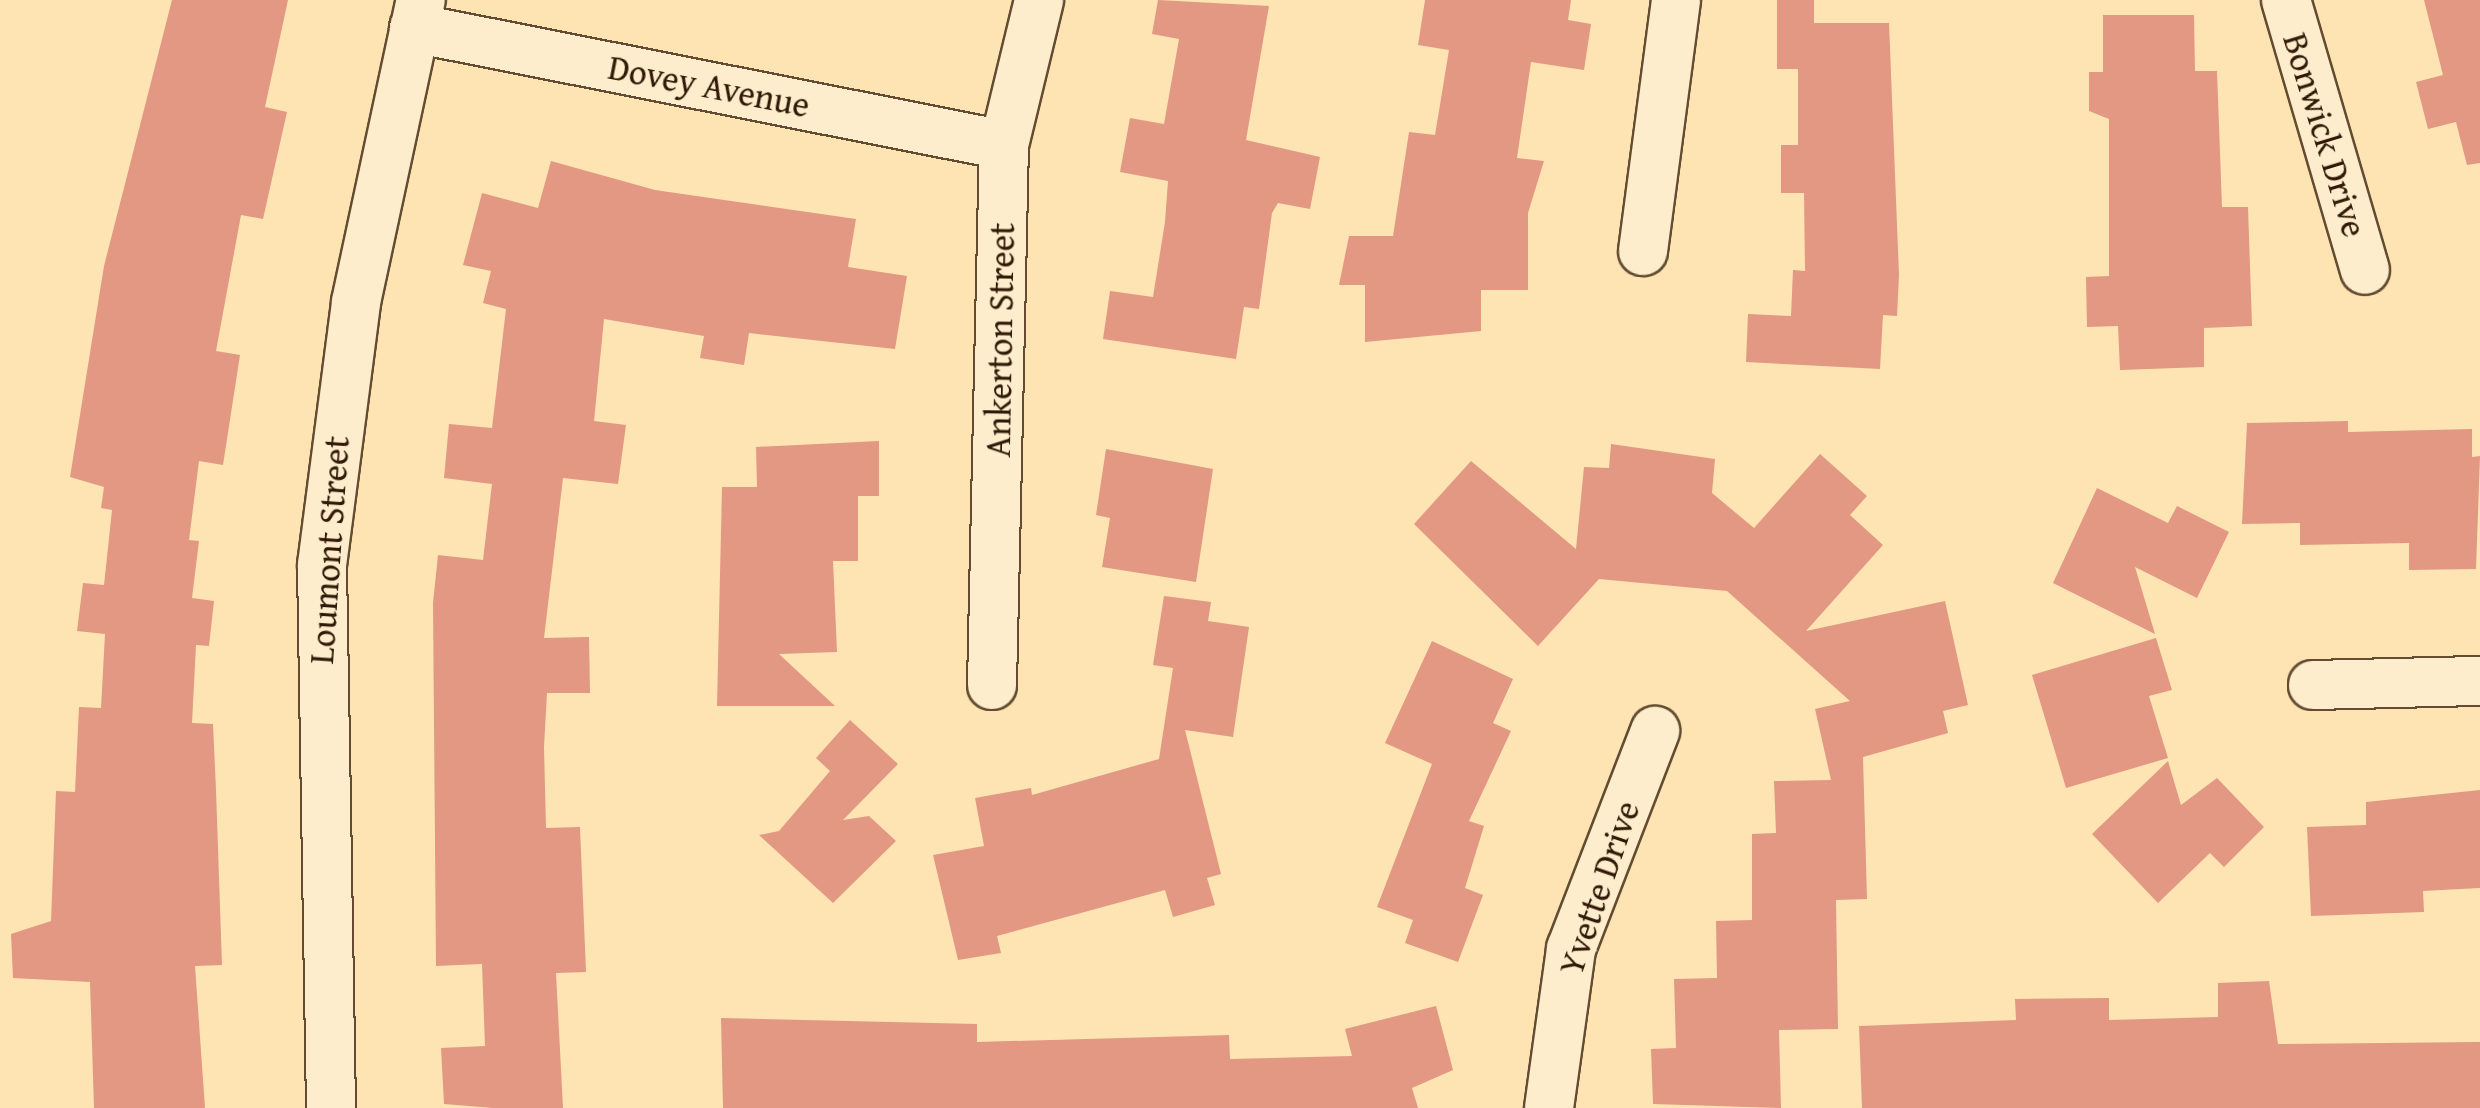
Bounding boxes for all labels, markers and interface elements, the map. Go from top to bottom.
street label: Bonwick Drive [2274,28,2376,242]
street label: Dovey Avenue [605,46,813,126]
street label: Ankerton Street [977,222,1023,458]
street label: Loumont Street [300,435,358,665]
street label: Yvette Drive [1550,795,1648,981]

